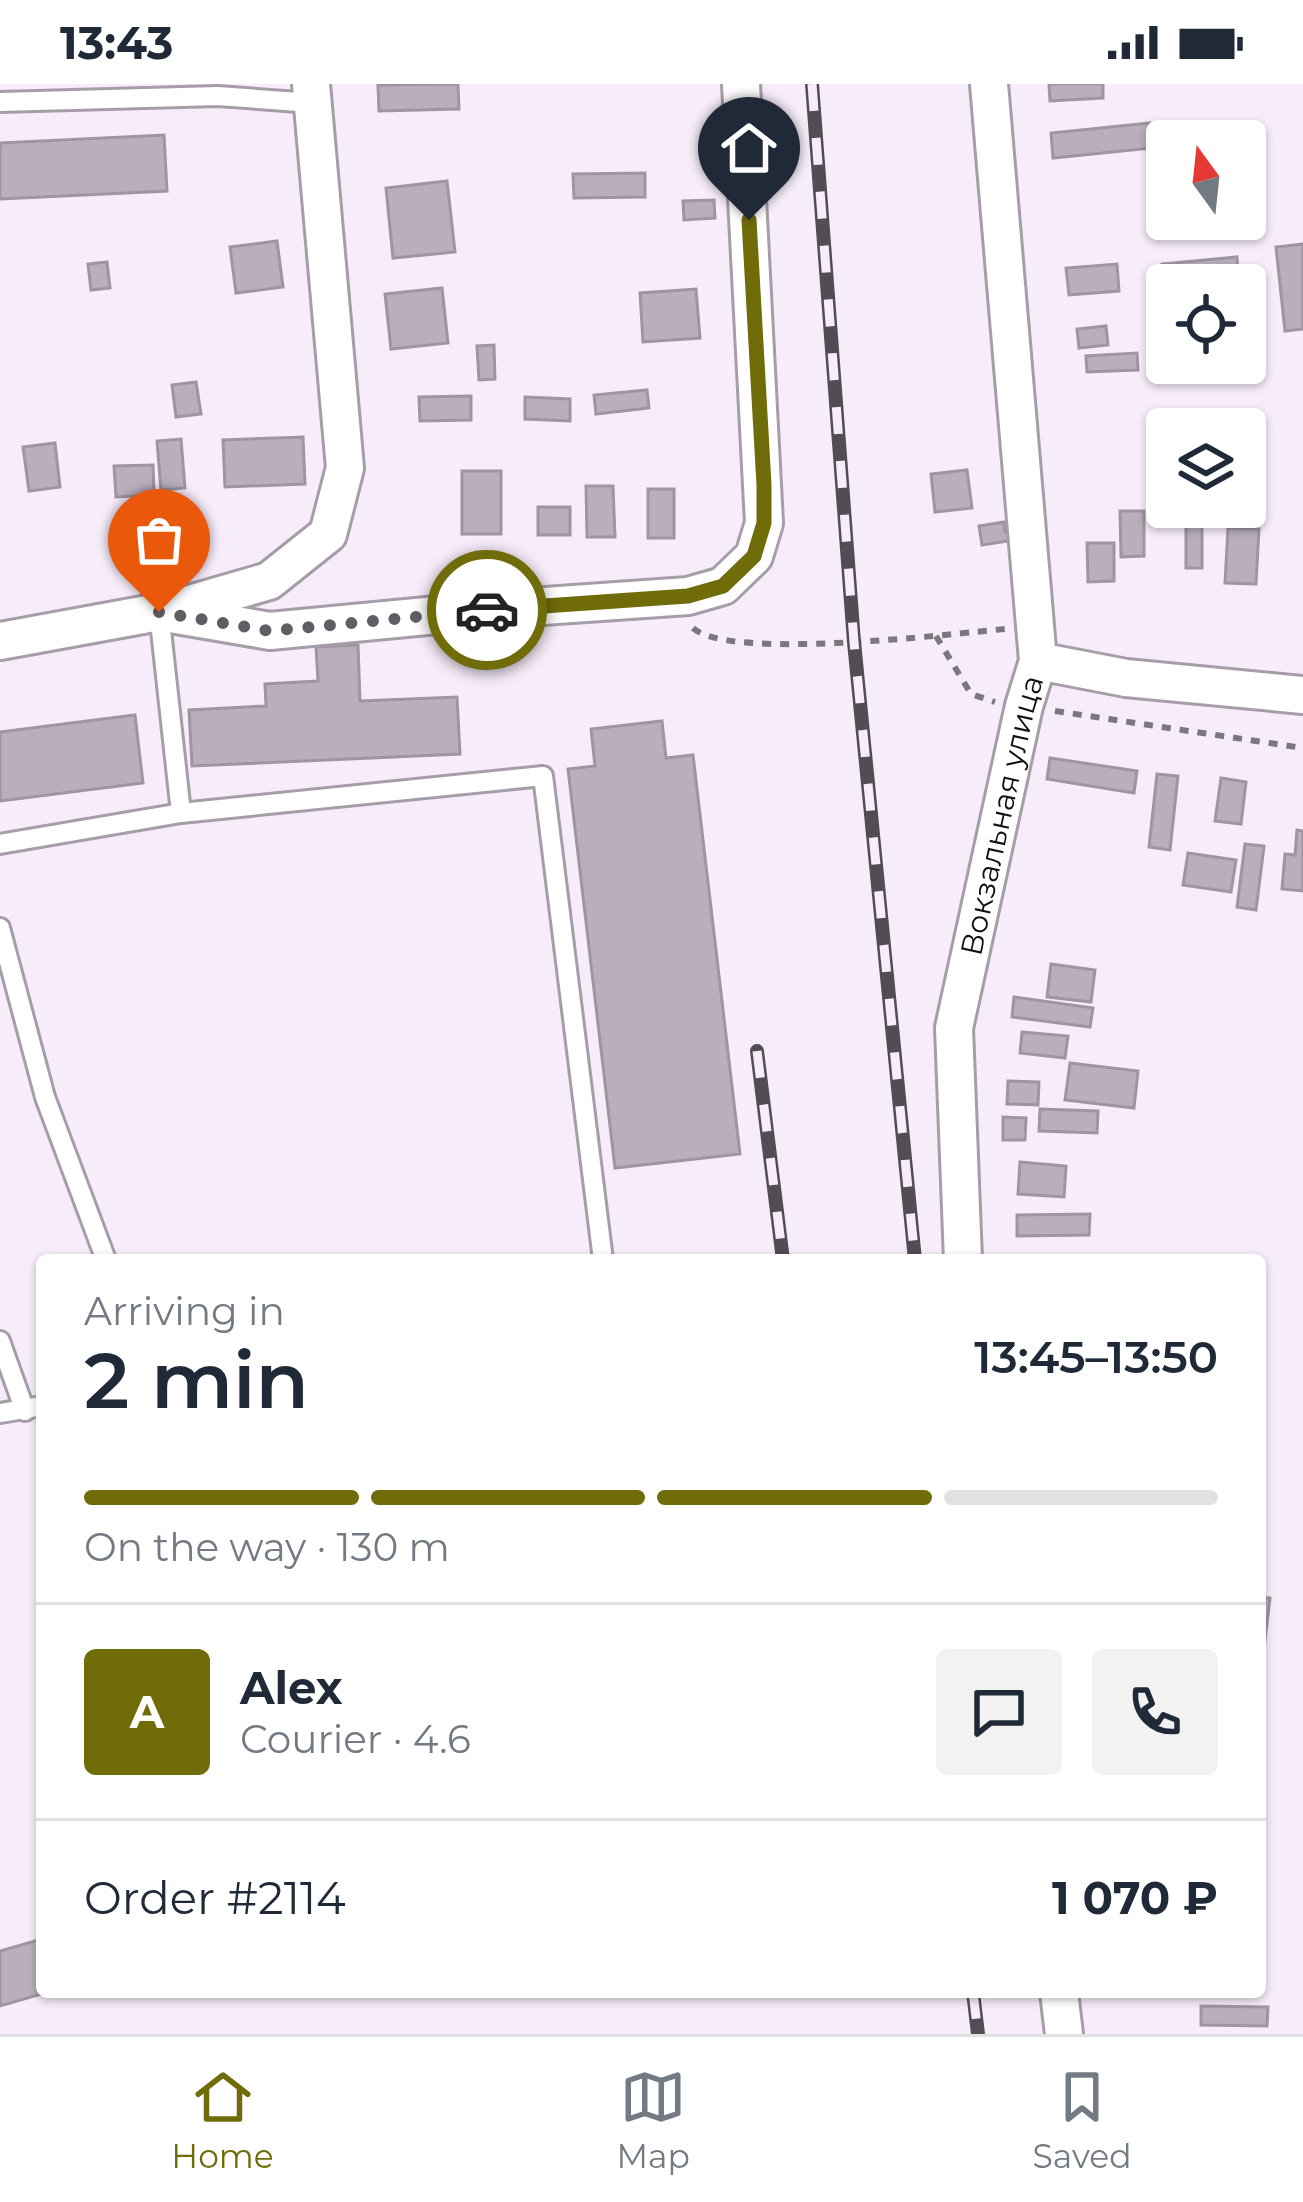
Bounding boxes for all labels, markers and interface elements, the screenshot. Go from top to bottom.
text: 13:43 [60,15,173,70]
pin [698,97,800,220]
icon: home [716,115,782,181]
north arrow [1146,120,1266,240]
map controls [1146,120,1266,528]
button: locate [1146,264,1266,384]
button: layers [1146,408,1266,528]
pin [108,489,210,612]
icon: bag [126,507,192,573]
courier [427,550,547,670]
icon: car [454,577,520,643]
street label: Вокзальная улица [952,671,1051,959]
text: Arriving in [84,1287,285,1335]
text: 13:45–13:50 [974,1329,1218,1384]
text: 2 min [84,1332,309,1428]
text: On the way · 130 m [84,1523,450,1571]
button: chat [936,1649,1062,1775]
button: phone [1092,1649,1218,1775]
text: Alex [240,1660,343,1715]
text: A [130,1684,164,1739]
text: Courier · 4.6 [240,1715,471,1763]
text: Order #2114 [84,1870,346,1925]
text: 1 070 ₽ [1052,1870,1218,1925]
tab: Home [171,2064,274,2176]
tab: Map [616,2064,690,2176]
tab: Saved [1033,2064,1132,2176]

